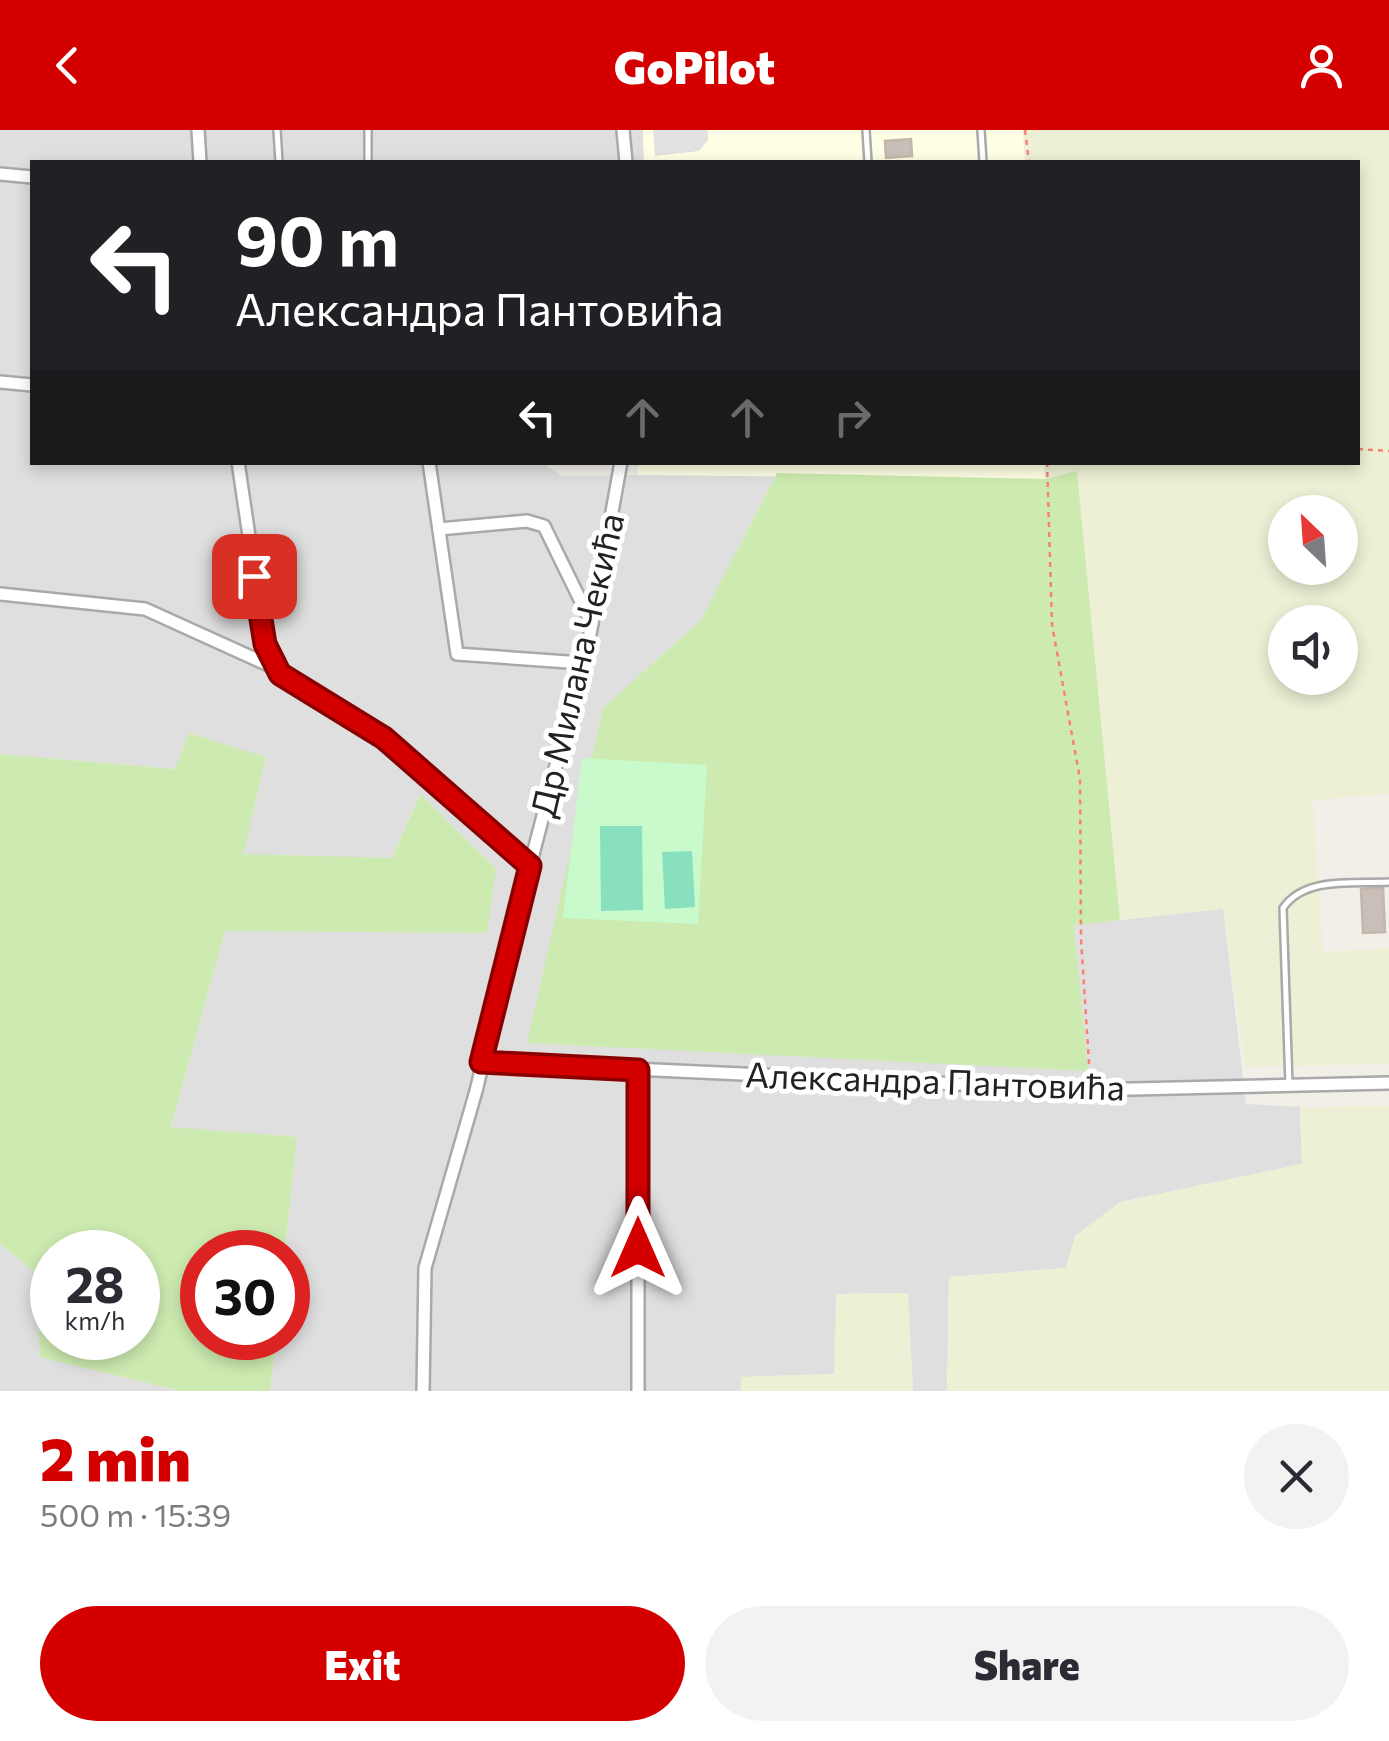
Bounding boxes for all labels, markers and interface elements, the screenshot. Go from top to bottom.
icon: back [40,38,95,93]
text: GoPilot [614,38,775,93]
icon: person [1294,38,1349,93]
text: 90 m [235,195,399,280]
icon: left [70,200,200,330]
text: Александра Пантовића [235,280,724,335]
icon: left [510,390,565,445]
icon: ahead [615,390,670,445]
icon: ahead [720,390,775,445]
icon: right [825,390,880,445]
north arrow [1268,495,1358,585]
map controls [1268,495,1358,695]
street label: Др Милана Чекића [520,508,631,820]
pin [212,534,297,619]
icon: arrive [227,549,282,604]
button: sound [1268,605,1358,695]
street label: Александра Пантовића [744,1051,1126,1108]
position arrow [586,1196,690,1300]
speed limit sign: 30 [180,1230,310,1360]
text: 28 [65,1252,125,1313]
text: km/h [65,1305,125,1335]
text: 2 min [40,1420,191,1493]
button: close [1244,1424,1349,1529]
text: 500 m · 15:39 [40,1494,231,1534]
button: Exit [40,1606,685,1721]
button: Share [705,1606,1349,1721]

